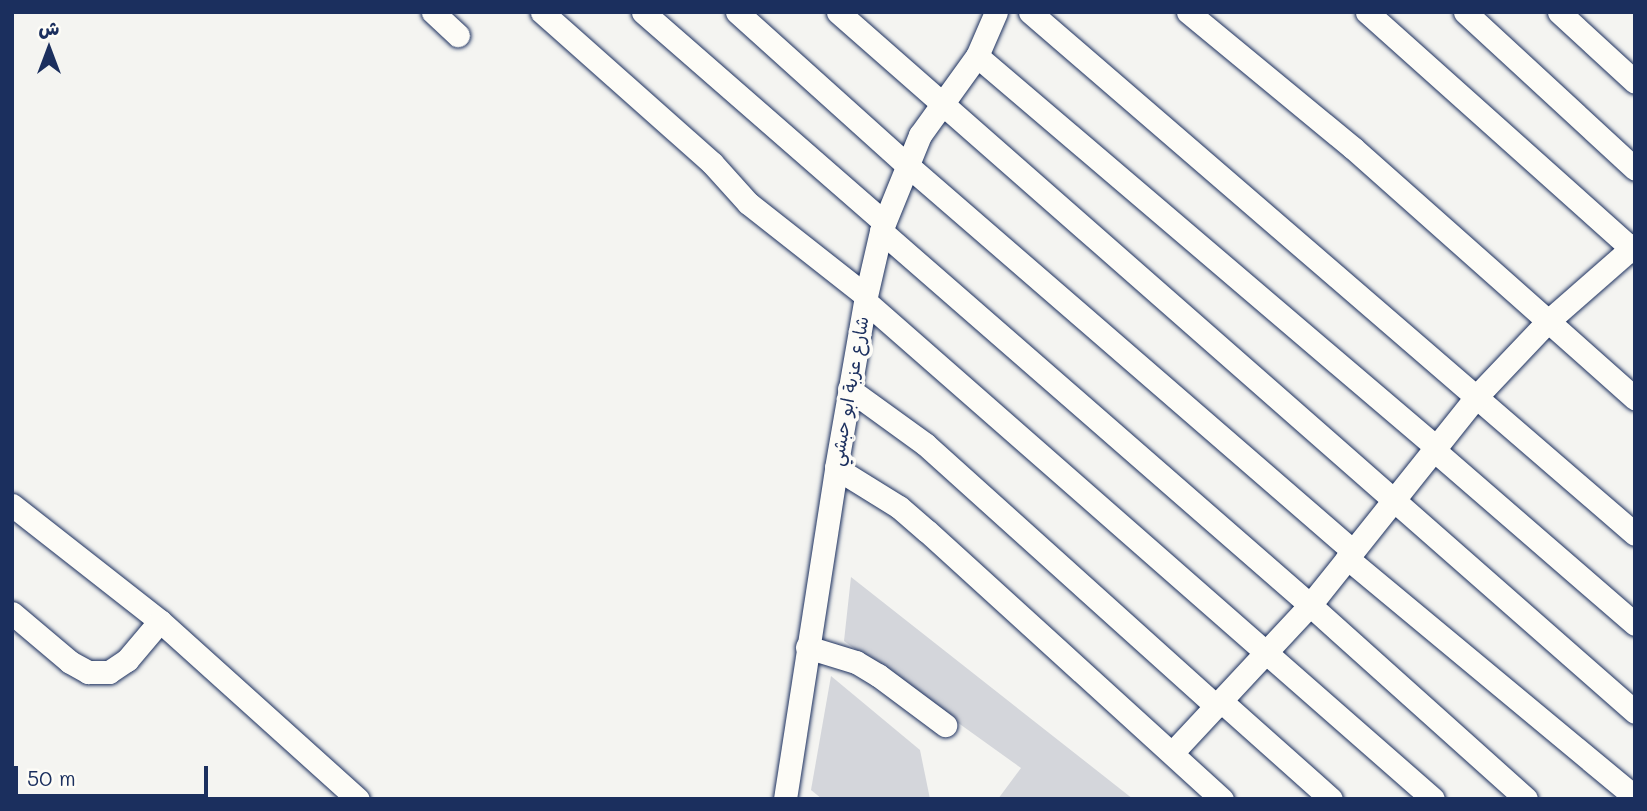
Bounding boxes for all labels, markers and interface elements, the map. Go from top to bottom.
north arrow [14,14,84,84]
text: ش [39,15,59,40]
street label: شارع عزبة ابو حبشي [825,314,873,468]
scale bar [18,752,212,796]
text: 50 m [27,764,76,791]

